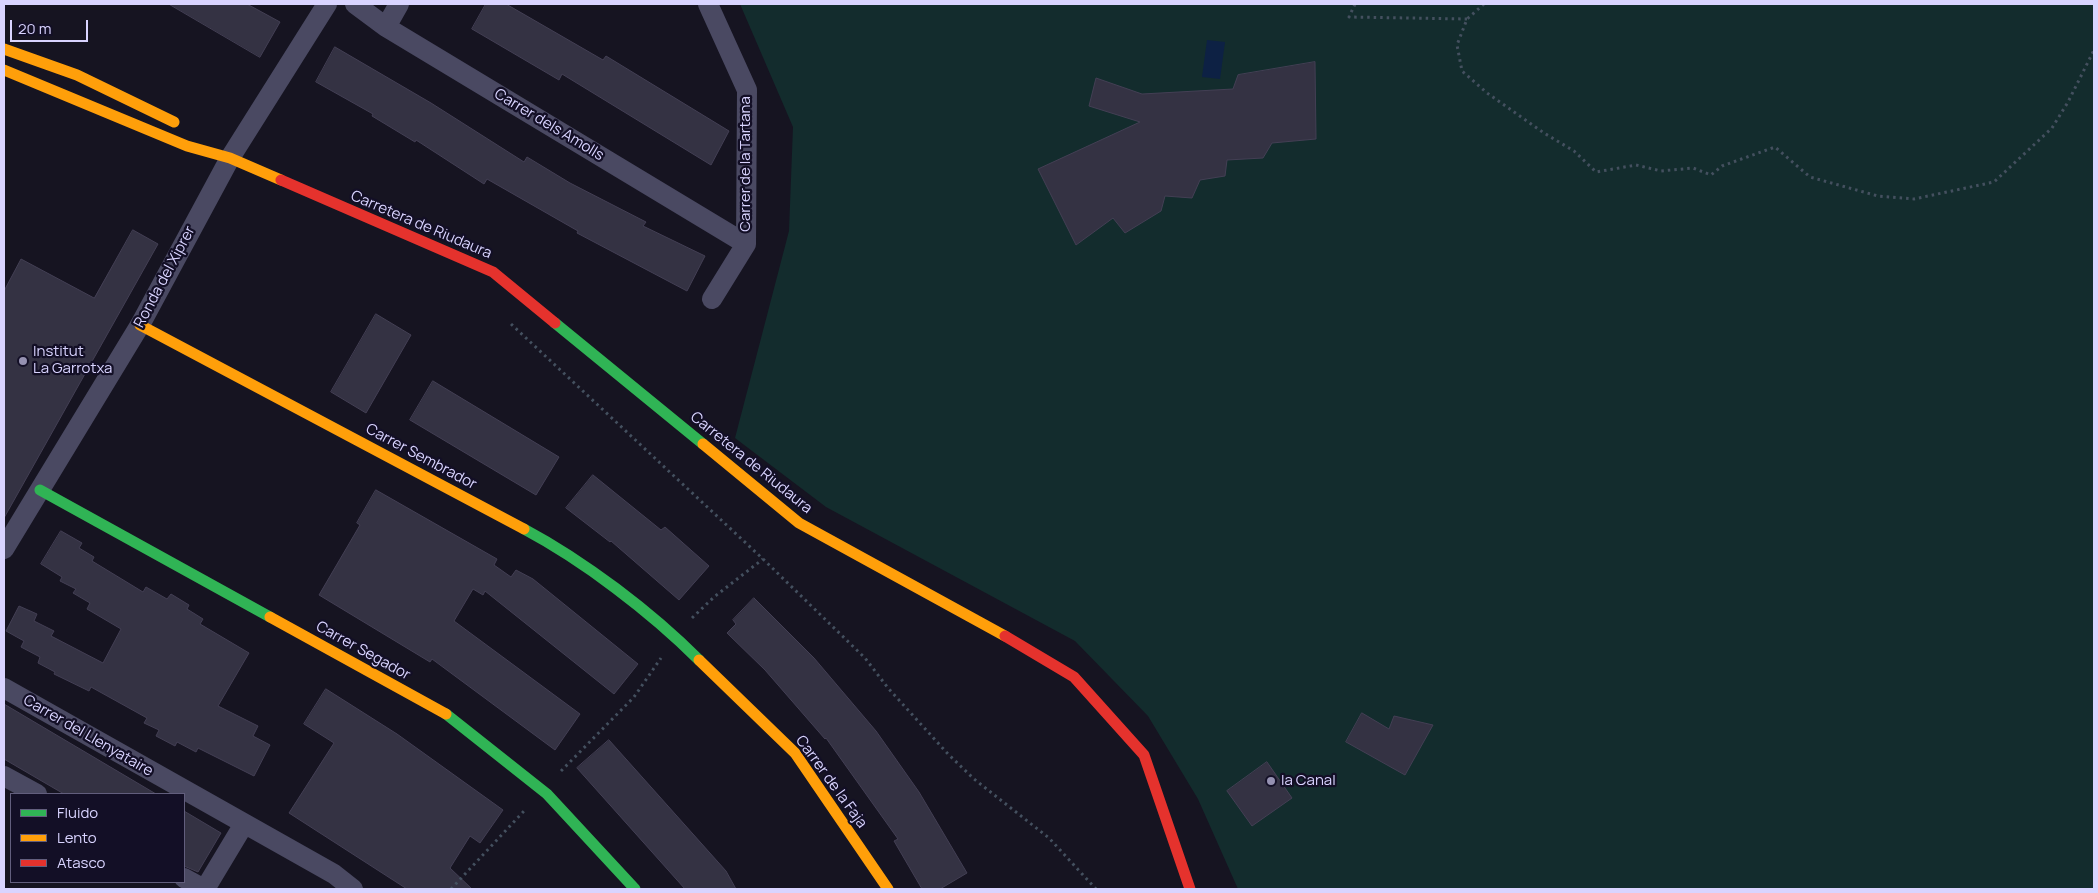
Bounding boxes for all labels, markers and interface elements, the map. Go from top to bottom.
scale bar [12,10,90,42]
text: 20 m [18,18,51,39]
street label: Carrer dels Amolls [491,85,607,165]
street label: Carrer de la Tartana [737,96,755,232]
street label: Carretera de Riudaura [348,187,494,263]
street label: Ronda del Xiprer [131,223,199,331]
place label: Institut La Garrotxa [33,343,112,378]
marker: Institut La Garrotxa [17,355,29,367]
street label: Carretera de Riudaura [686,408,816,518]
street label: Carrer Sembrador [363,420,479,494]
street label: Carrer Segador [313,618,413,684]
street label: Carrer del Llenyataire [20,691,156,781]
street label: Carrer de la Faja [791,732,871,832]
place label: la Canal [1281,772,1336,790]
marker: la Canal [1265,775,1277,787]
legend [10,793,185,883]
text: Fluido [57,802,98,823]
text: Lento [57,827,97,848]
text: Atasco [57,852,105,873]

